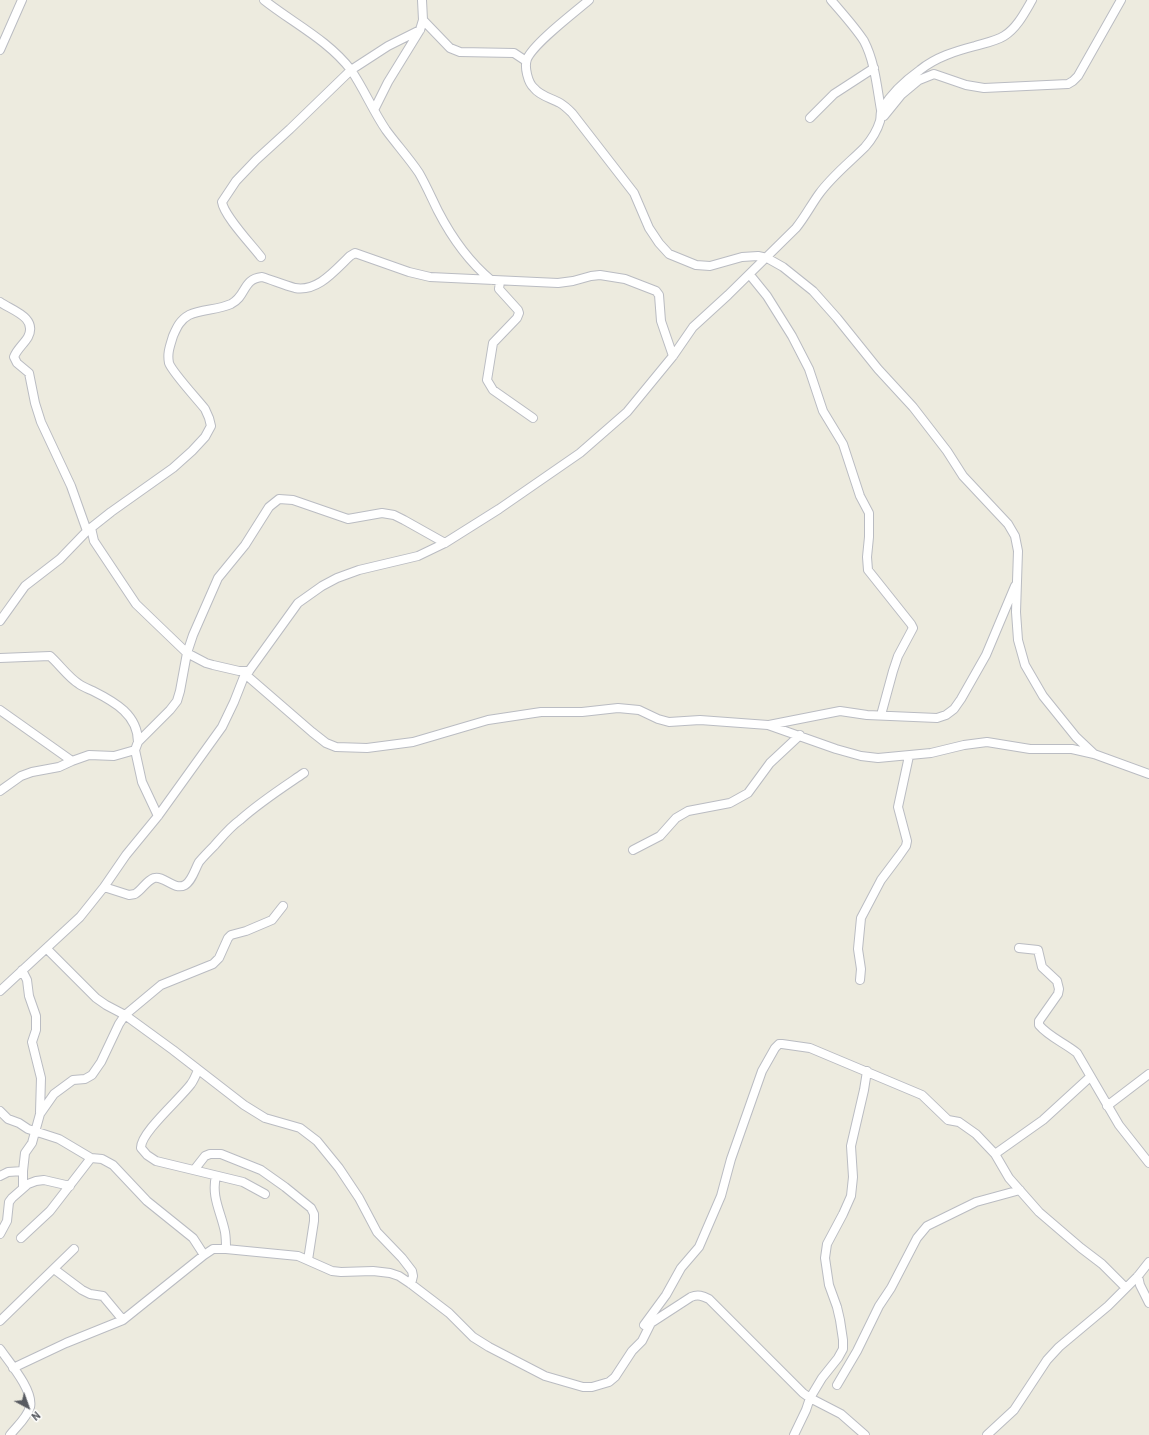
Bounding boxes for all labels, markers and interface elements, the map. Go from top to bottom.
north arrow [8,1387,48,1427]
text: N [29,1409,43,1424]

